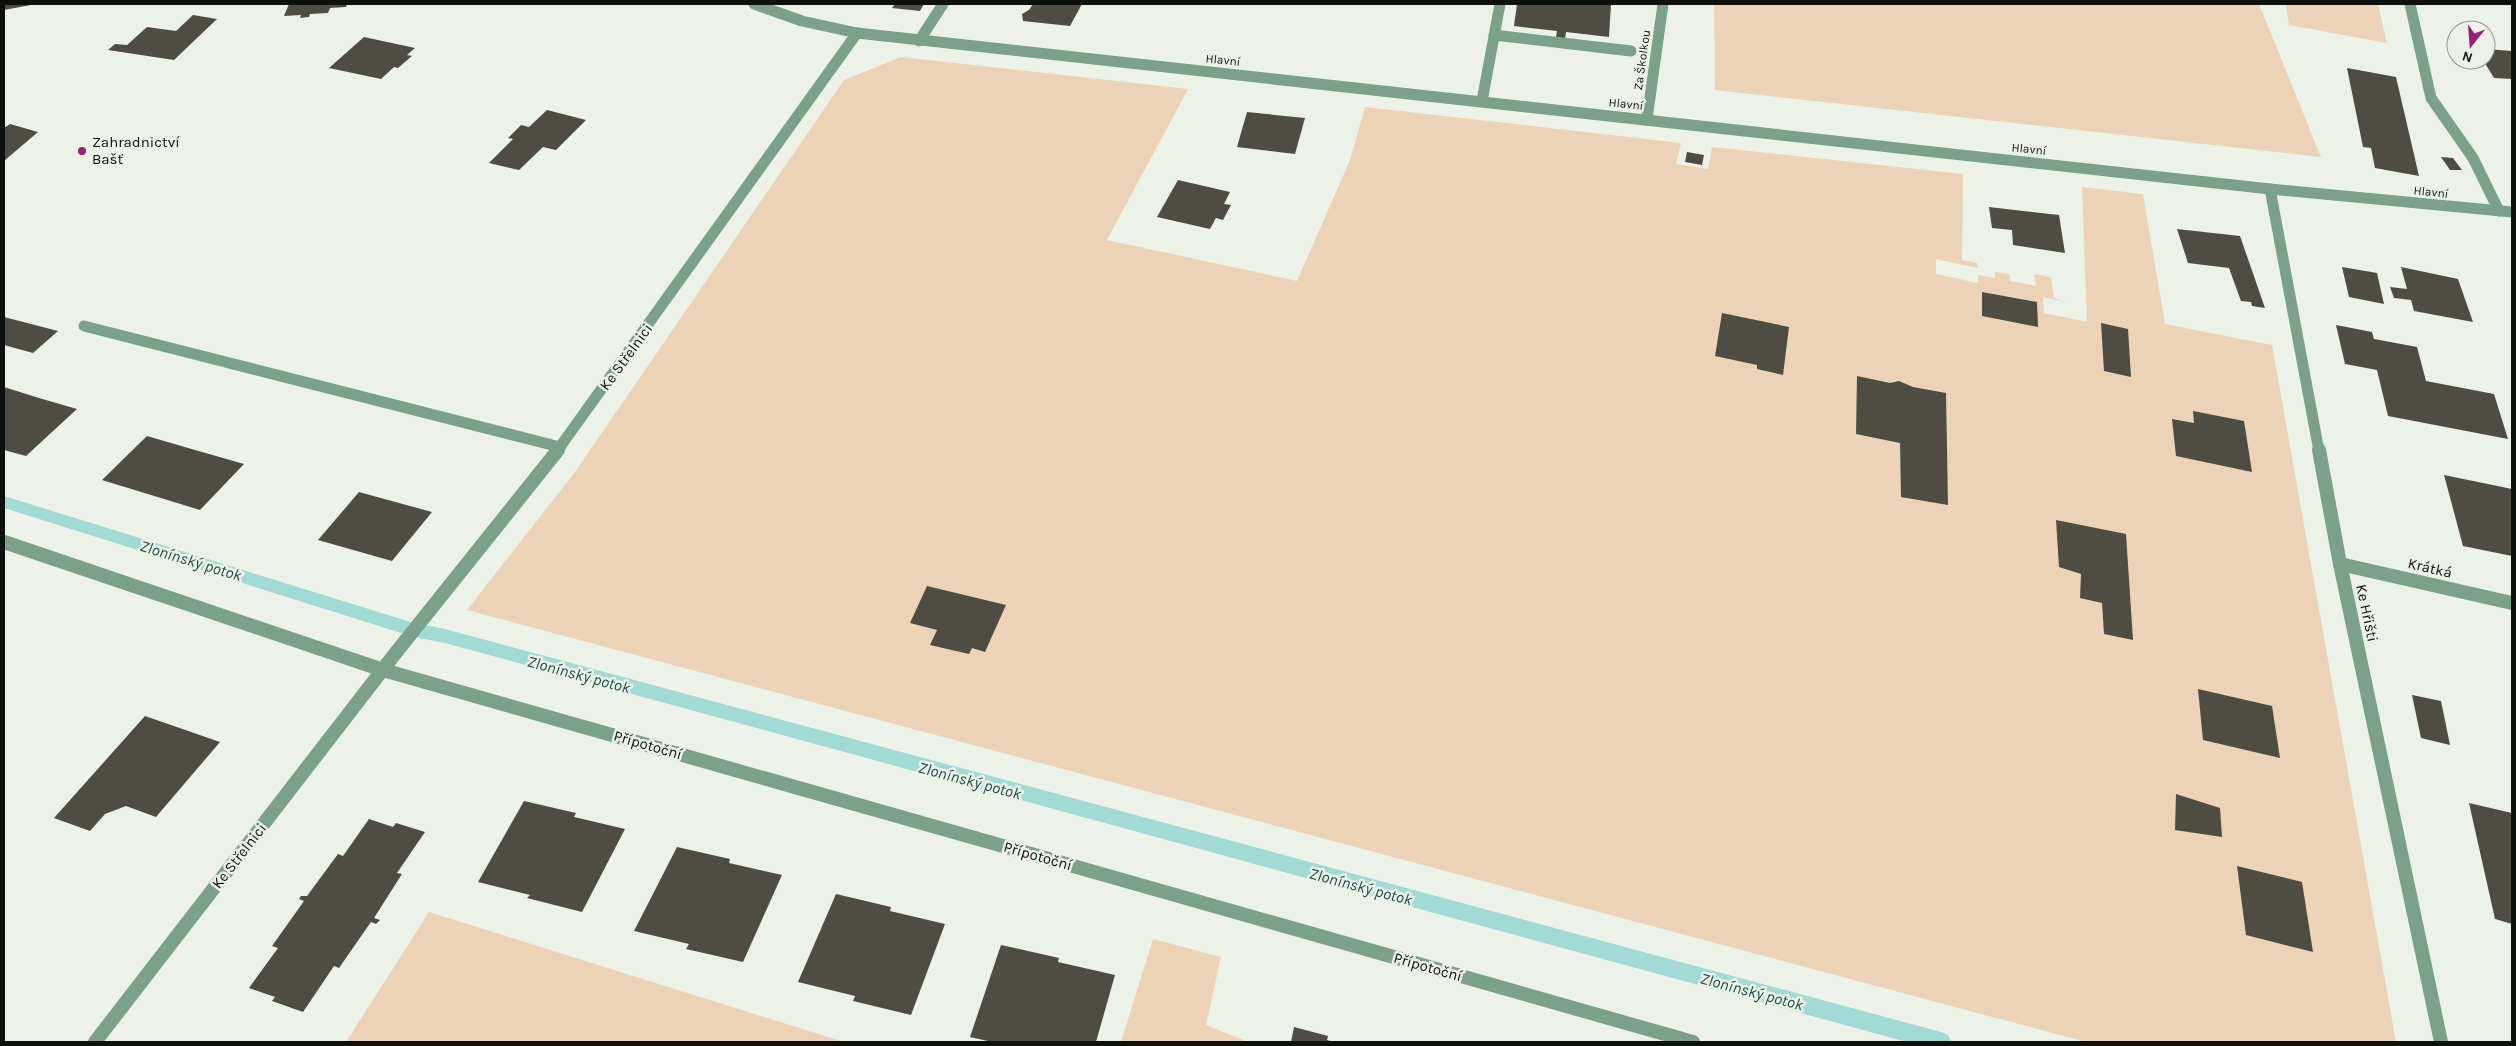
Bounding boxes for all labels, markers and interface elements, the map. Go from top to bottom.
north arrow [2446,20,2496,70]
street label: Za Školkou [1630,29,1653,91]
text: N [2460,47,2475,67]
street label: Hlavní [1205,51,1241,69]
street label: Hlavní [1608,95,1644,113]
place label: Zahradnictví Bašť [92,133,180,168]
street label: Hlavní [2011,140,2047,158]
marker: Zahradnictví Bašť [76,145,88,157]
street label: Hlavní [2413,183,2449,201]
street label: Ke Střelnici [596,320,656,394]
water label: Zlonínský potok [137,536,245,585]
street label: Krátká [2406,554,2454,582]
street label: Ke Hřišti [2352,583,2382,643]
water label: Zlonínský potok [525,652,633,698]
street label: Přípotoční [612,727,685,763]
water label: Zlonínský potok [916,758,1024,804]
street label: Ke Střelnici [208,820,270,892]
street label: Přípotoční [1002,838,1075,874]
water label: Zlonínský potok [1307,864,1415,910]
street label: Přípotoční [1392,949,1465,985]
water label: Zlonínský potok [1698,969,1806,1015]

